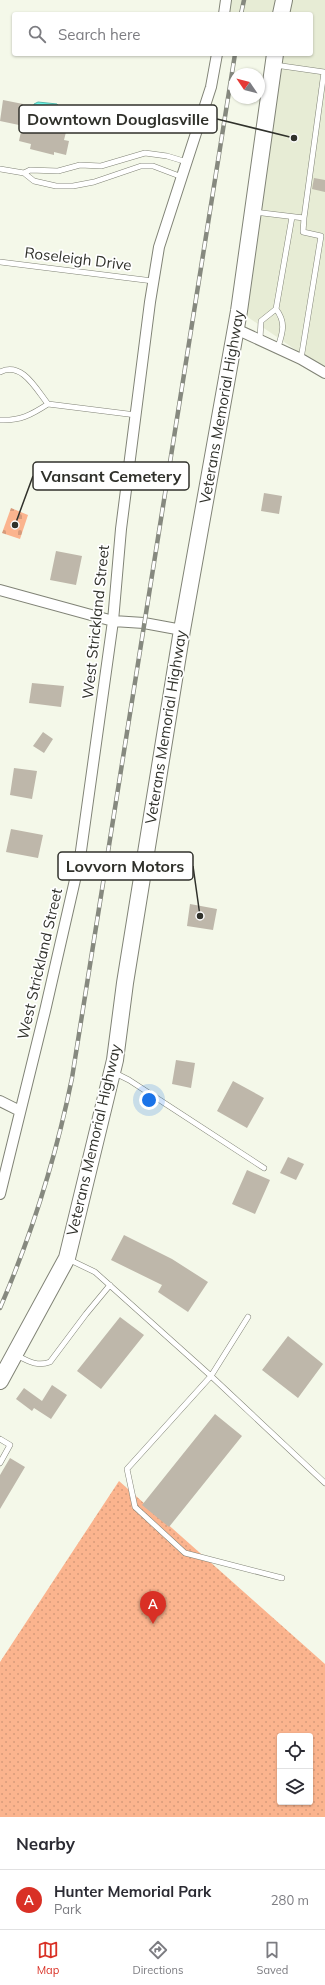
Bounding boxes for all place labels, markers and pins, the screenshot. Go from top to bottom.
callout: Downtown Douglasville [19,105,217,133]
callout: Vansant Cemetery [33,462,189,490]
callout: Lovvorn Motors [58,852,193,880]
pin: A [140,1591,166,1624]

